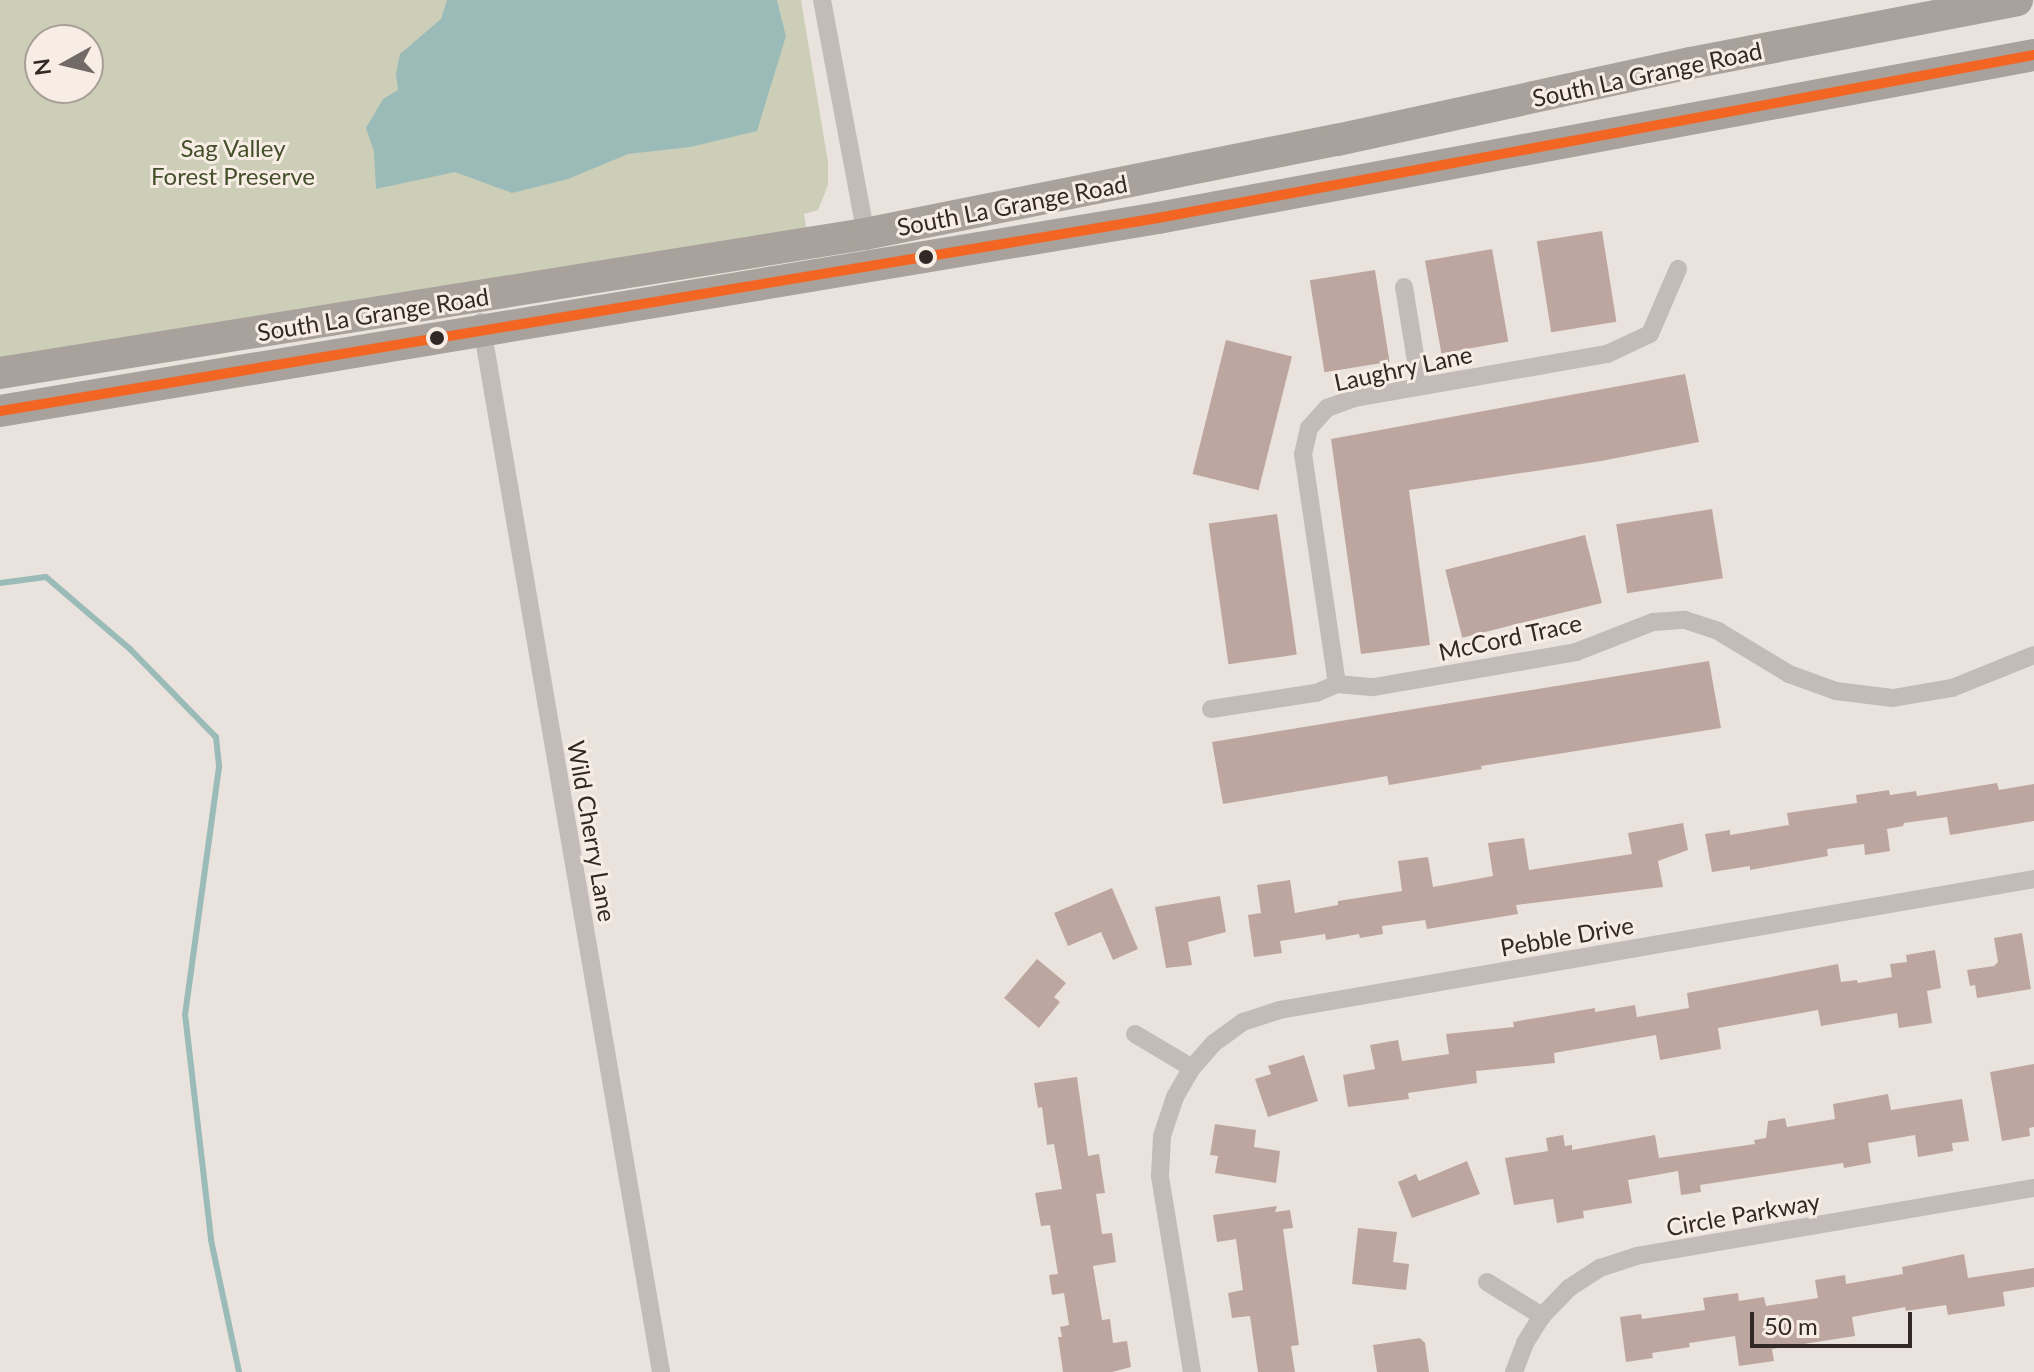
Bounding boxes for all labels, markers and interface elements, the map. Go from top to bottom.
north arrow [24,24,104,104]
street label: South La Grange Road [1530,36,1764,112]
text: N [27,57,56,77]
park label: Sag Valley Forest Preserve [151,134,315,190]
street label: South La Grange Road [894,169,1130,241]
unlabelled marker [918,249,934,265]
street label: South La Grange Road [255,281,491,347]
unlabelled marker [429,330,445,346]
street label: Laughry Lane [1331,339,1475,397]
street label: McCord Trace [1435,608,1585,666]
street label: Wild Cherry Lane [562,738,622,924]
street label: Pebble Drive [1498,910,1636,962]
street label: Circle Parkway [1664,1186,1822,1242]
scale bar [1754,1296,1916,1346]
text: 50 m [1764,1311,1818,1340]

